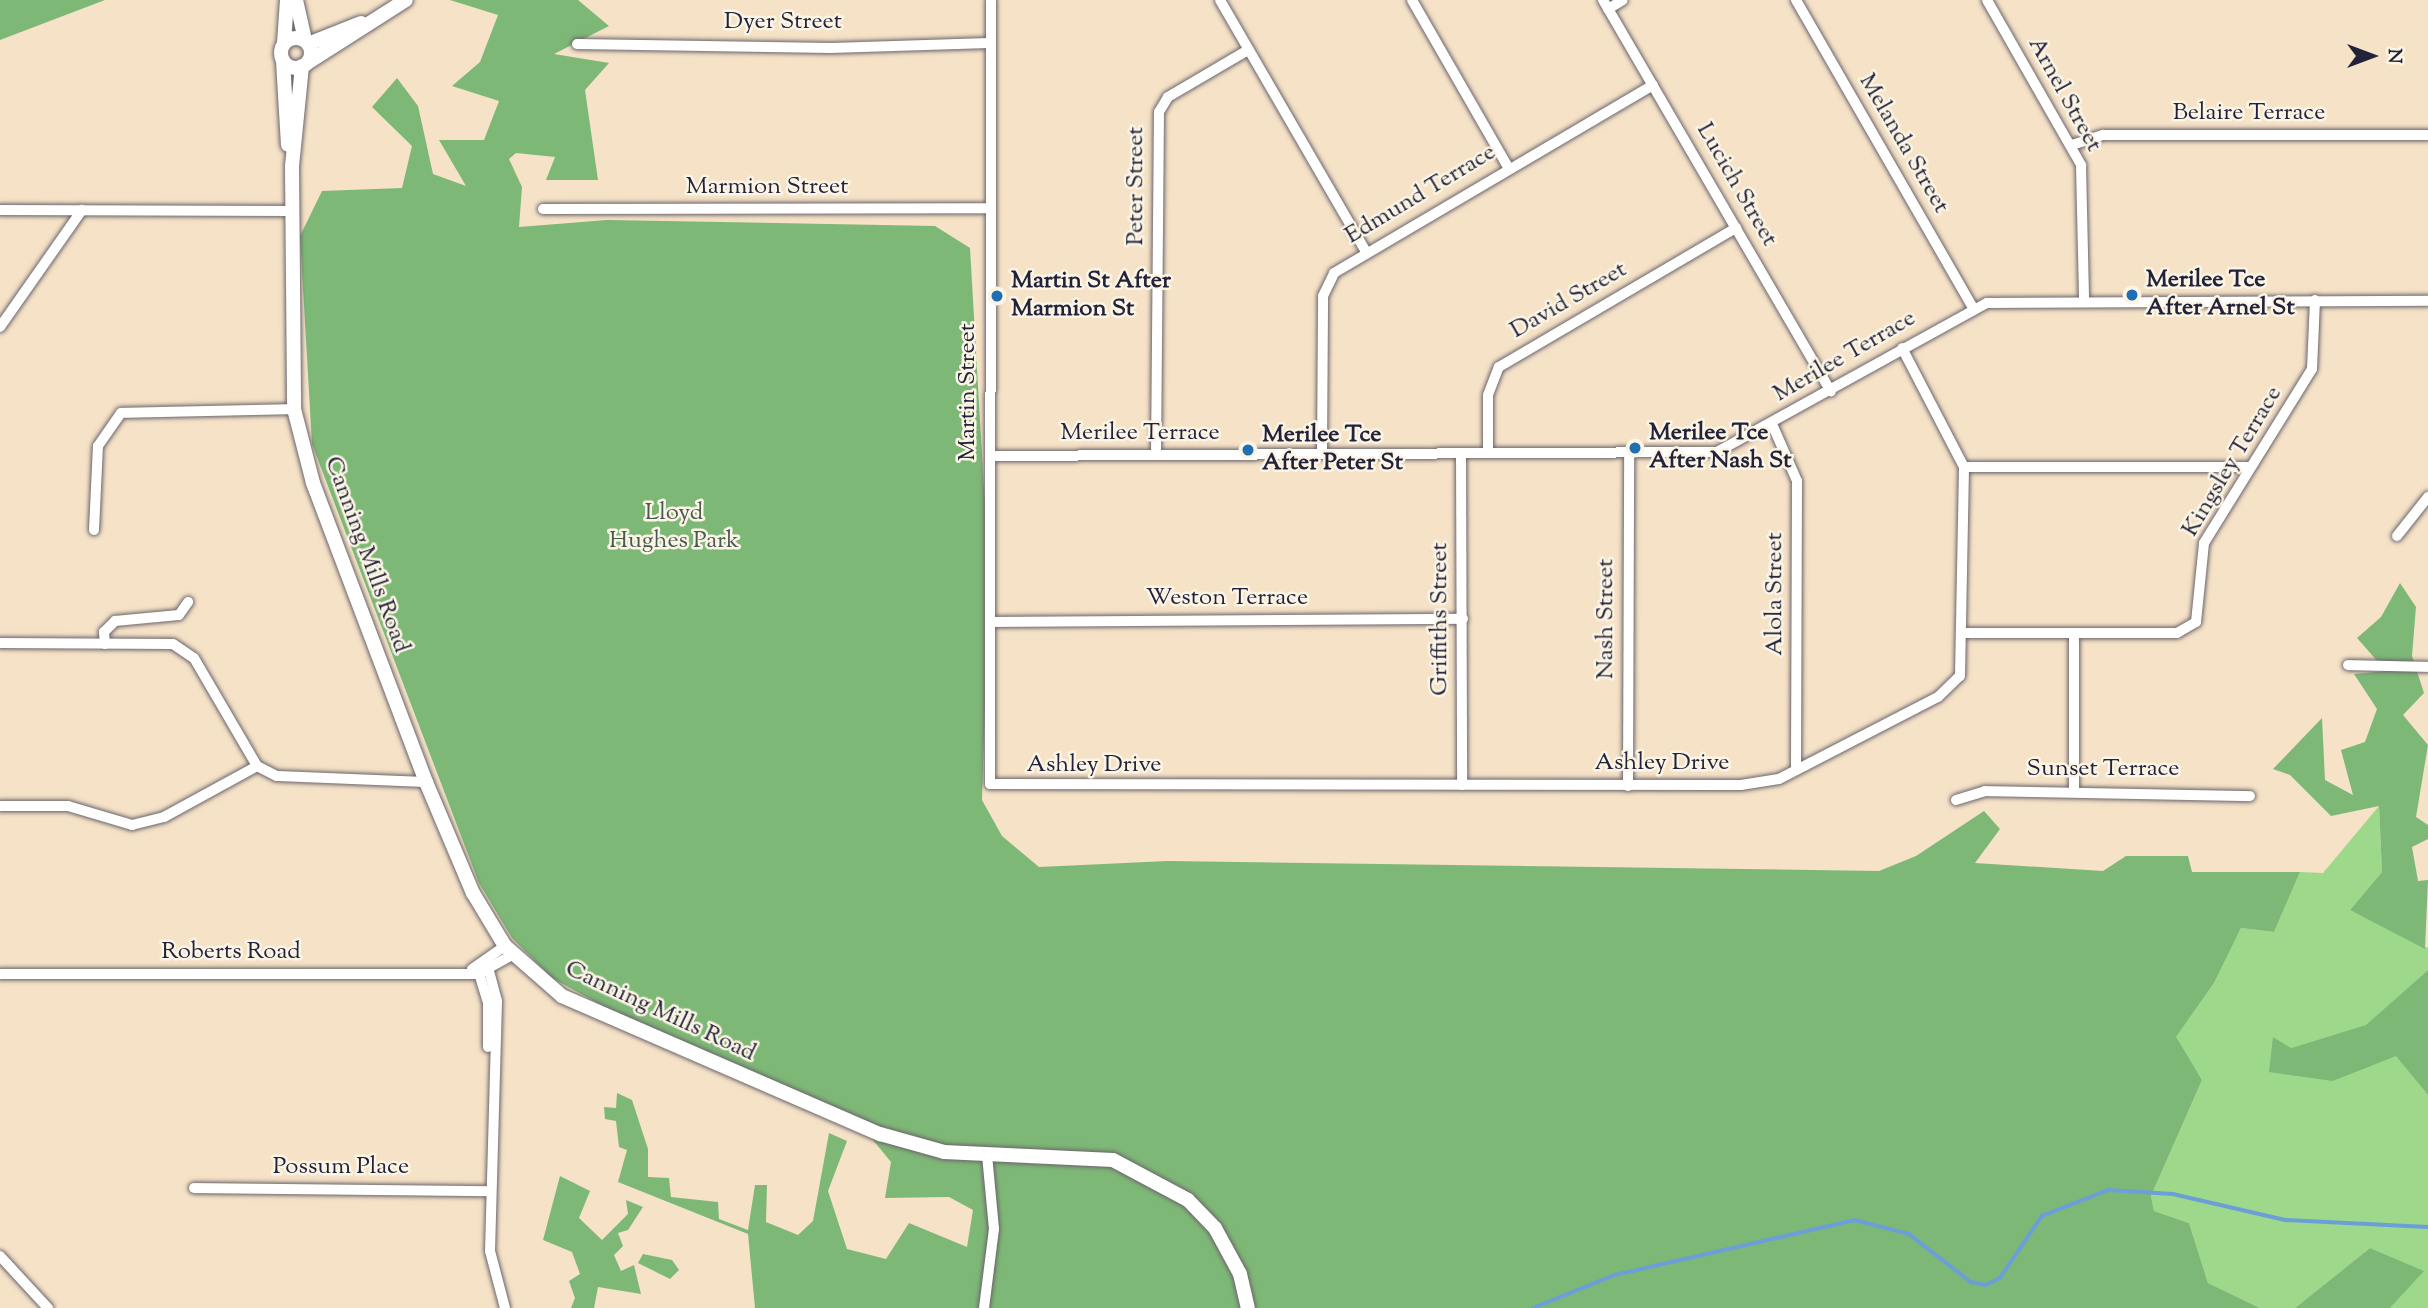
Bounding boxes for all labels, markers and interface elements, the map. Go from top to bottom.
street label: Dyer Street [724,9,842,37]
north arrow [2337,21,2407,91]
street label: Arnel Street [2021,33,2107,157]
text: N [2380,48,2407,64]
street label: Melanda Street [1851,69,1955,219]
street label: Belaire Terrace [2173,100,2325,128]
street label: Lucich Street [1689,118,1783,252]
street label: Peter Street [1123,126,1151,246]
street label: Edmund Terrace [1340,139,1502,251]
street label: Marmion Street [686,174,848,202]
street label: David Street [1506,256,1632,346]
place label: Merilee Tce After Arnel St [2146,267,2295,323]
place label: Martin St After Marmion St [1011,268,1171,324]
marker: Merilee Tce After Arnel St [2124,287,2140,303]
marker: Martin St After Marmion St [989,288,1005,304]
street label: Merilee Terrace [1769,305,1921,409]
street label: Martin Street [955,323,983,461]
street label: Kingsley Terrace [2177,382,2289,542]
street label: Merilee Terrace [1060,420,1220,448]
place label: Merilee Tce After Nash St [1649,420,1792,476]
place label: Merilee Tce After Peter St [1262,422,1403,478]
marker: Merilee Tce After Nash St [1627,440,1643,456]
marker: Merilee Tce After Peter St [1240,442,1256,458]
street label: Canning Mills Road [317,453,415,657]
park label: Lloyd Hughes Park [609,500,739,556]
street label: Alola Street [1762,532,1790,656]
street label: Griffiths Street [1427,542,1455,696]
street label: Nash Street [1593,559,1621,679]
street label: Weston Terrace [1146,585,1308,613]
street label: Ashley Drive [1594,750,1730,778]
street label: Ashley Drive [1026,752,1162,780]
street label: Sunset Terrace [2027,756,2179,784]
street label: Roberts Road [161,939,301,967]
street label: Canning Mills Road [560,955,760,1069]
street label: Possum Place [273,1154,409,1182]

